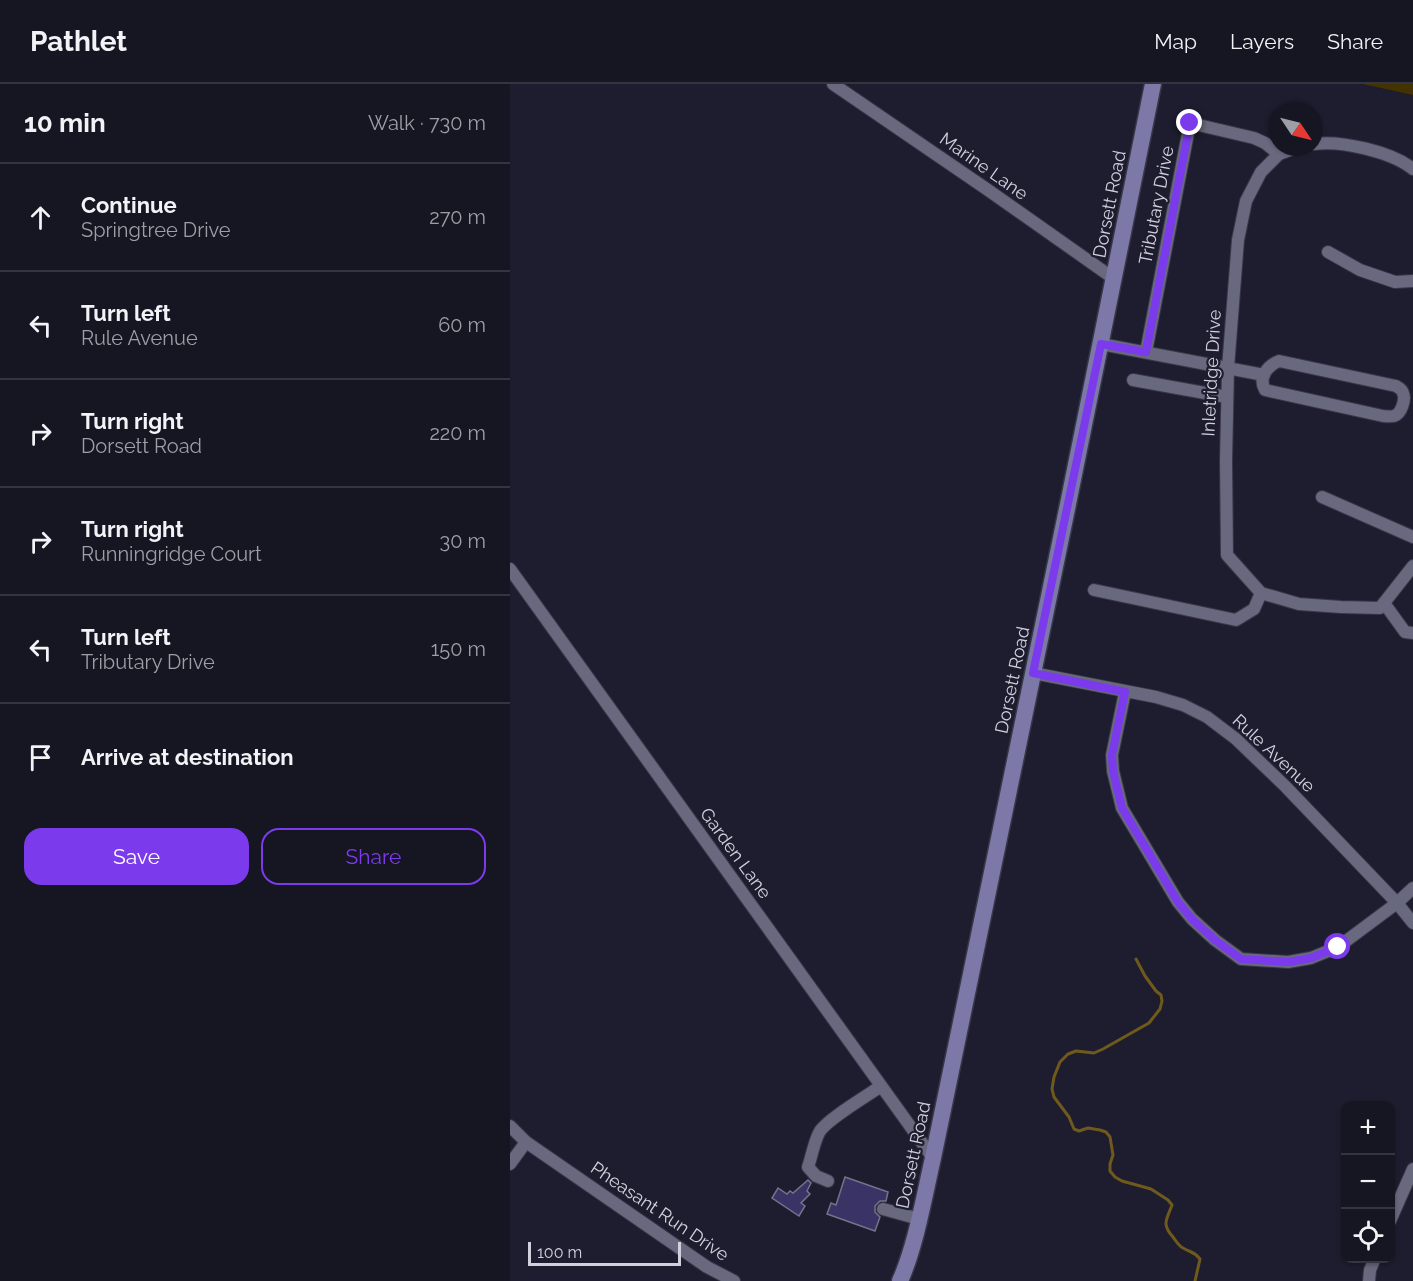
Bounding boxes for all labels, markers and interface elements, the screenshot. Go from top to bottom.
text: Pathlet [30,25,127,58]
text: Map [1154,29,1197,54]
text: Layers [1230,29,1294,54]
text: Share [1327,29,1383,54]
north arrow [1269,102,1323,156]
text: 10 min [24,108,106,138]
route end [1176,109,1202,135]
text: Walk · 730 m [368,111,486,135]
street label: Marine Lane [936,128,1032,204]
street label: Tributary Drive [1134,143,1178,266]
street label: Dorsett Road [1088,149,1130,259]
text: Continue [81,192,177,218]
icon: ahead [24,201,57,234]
text: 270 m [429,205,486,229]
text: Springtree Drive [81,218,231,242]
text: Turn left [81,300,171,326]
icon: left [24,309,57,342]
street label: Inletridge Drive [1197,309,1225,437]
text: 60 m [438,313,486,337]
text: Rule Avenue [81,326,198,350]
text: Turn right [81,408,184,434]
icon: right [24,417,57,450]
text: 220 m [429,421,486,445]
text: Dorsett Road [81,434,202,458]
text: Turn right [81,516,184,542]
icon: right [24,525,57,558]
text: 30 m [440,529,486,553]
text: Runningridge Court [81,542,262,566]
text: Turn left [81,624,171,650]
street label: Dorsett Road [990,625,1034,735]
icon: left [24,633,57,666]
text: 150 m [431,637,486,661]
text: Tributary Drive [81,650,215,674]
street label: Rule Avenue [1228,710,1320,797]
icon: arrive [24,741,57,774]
text: Arrive at destination [81,744,294,770]
street label: Garden Lane [696,804,776,903]
button: Save [24,828,249,885]
button: Share [261,828,486,885]
route start [1324,933,1350,959]
street label: Dorsett Road [891,1100,935,1210]
map controls [1341,1101,1395,1263]
button: + [1341,1101,1395,1155]
button: − [1341,1155,1395,1209]
street label: Pheasant Run Drive [587,1157,733,1265]
button: locate [1341,1209,1395,1263]
scale bar [528,1239,681,1266]
text: 100 m [537,1243,582,1262]

